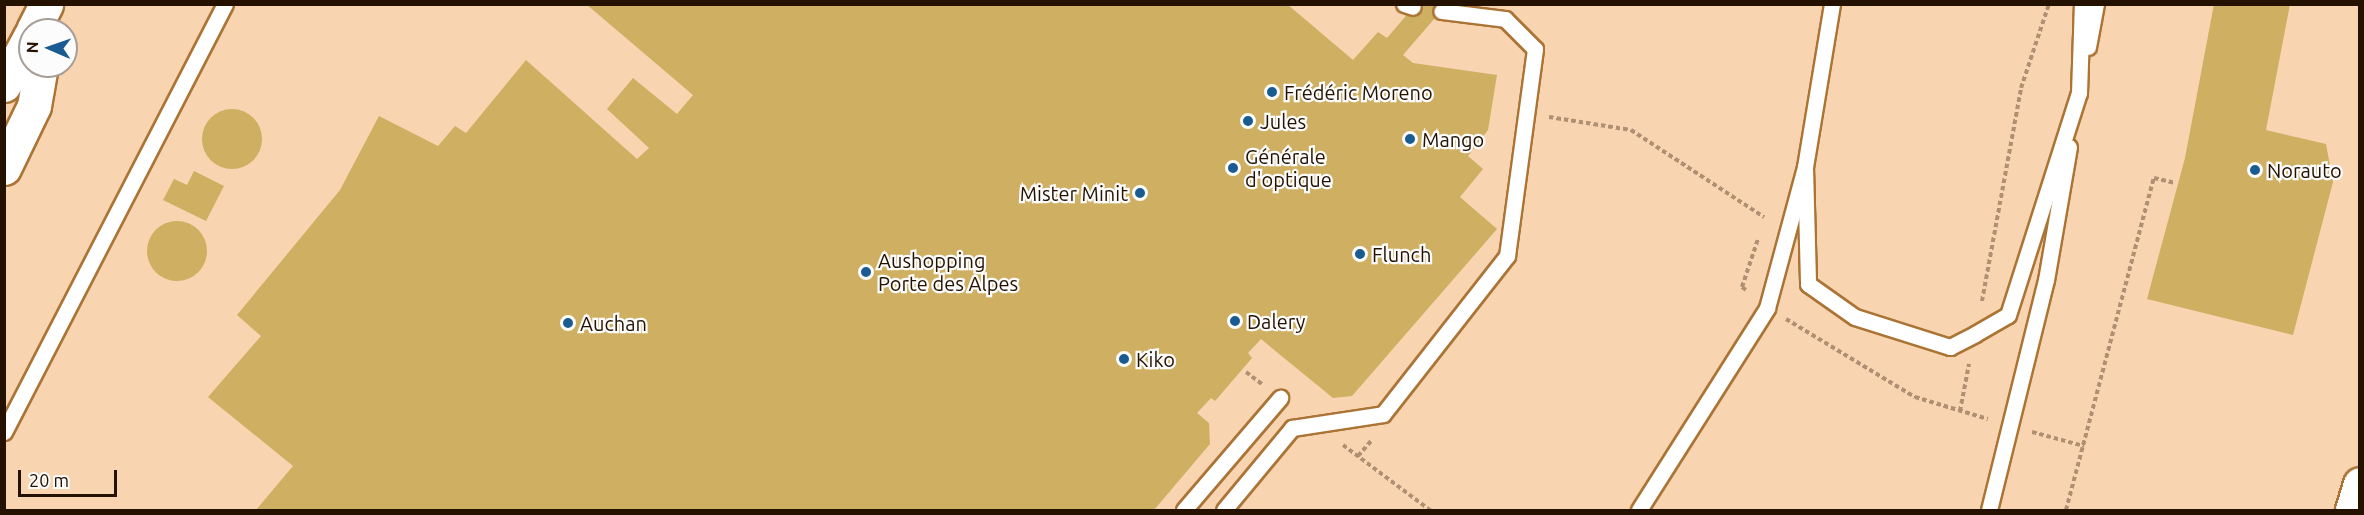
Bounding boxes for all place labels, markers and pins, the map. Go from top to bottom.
place label: Frédéric Moreno [1284,80,1433,104]
marker: Frédéric Moreno [1265,85,1279,99]
place label: Jules [1260,109,1306,133]
marker: Jules [1241,114,1255,128]
place label: Mango [1422,127,1484,151]
marker: Mango [1403,132,1417,146]
place label: Générale d'optique [1245,144,1332,191]
place label: Norauto [2267,158,2342,182]
marker: Générale d'optique [1226,161,1240,175]
marker: Norauto [2248,163,2262,177]
place label: Mister Minit [1020,181,1128,205]
marker: Mister Minit [1133,186,1147,200]
place label: Flunch [1372,242,1431,266]
marker: Flunch [1353,247,1367,261]
place label: Aushopping Porte des Alpes [878,248,1018,295]
marker: Aushopping Porte des Alpes [859,265,873,279]
place label: Dalery [1247,309,1305,333]
place label: Auchan [580,311,647,335]
marker: Dalery [1228,314,1242,328]
marker: Auchan [561,316,575,330]
place label: Kiko [1136,347,1175,371]
marker: Kiko [1117,352,1131,366]

